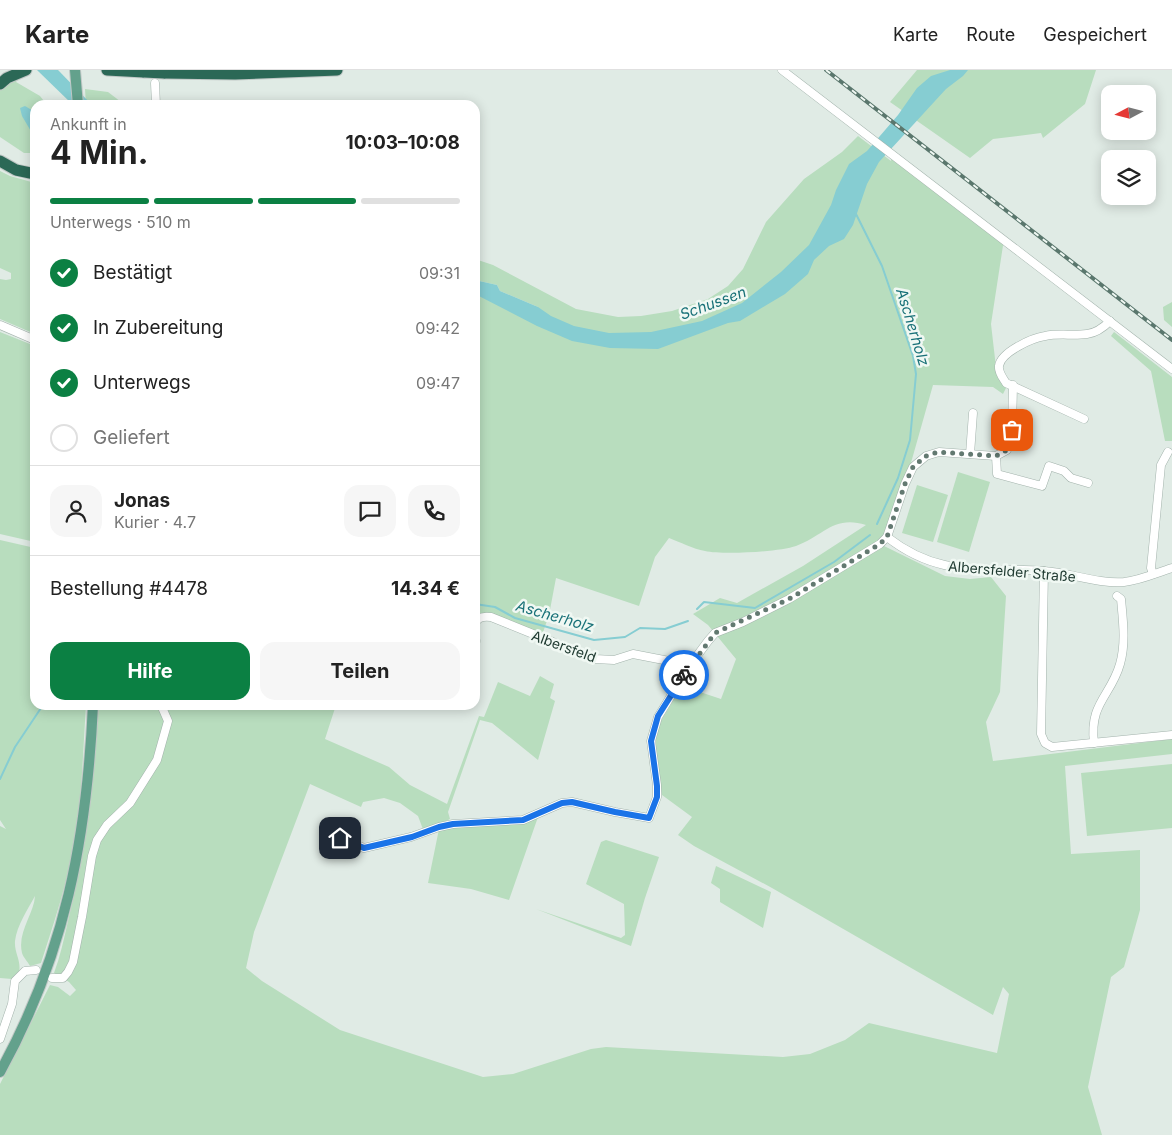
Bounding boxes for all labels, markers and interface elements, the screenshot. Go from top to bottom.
text: Karte [25,20,89,49]
text: Karte [893,24,938,45]
text: Route [966,24,1015,45]
text: Gespeichert [1043,24,1147,45]
north arrow [1101,85,1156,140]
map controls [1101,85,1156,205]
text: Ankunft in [50,114,127,134]
text: 10:03–10:08 [346,131,460,154]
text: 4 Min. [50,133,148,172]
button: layers [1101,150,1156,205]
text: Unterwegs · 510 m [50,212,191,232]
icon: check [50,259,78,287]
text: Bestätigt [93,261,172,284]
text: 09:31 [419,263,460,283]
water label: Schussen [677,282,749,324]
water label: Ascherholz [892,285,934,368]
icon: check [50,314,78,342]
text: In Zubereitung [93,316,223,339]
text: 09:42 [415,318,460,338]
icon: check [50,369,78,397]
text: Unterwegs [93,371,191,394]
text: 09:47 [416,373,460,393]
pin [991,409,1033,451]
icon: bag [998,416,1026,444]
text: Geliefert [93,426,170,449]
button: person [50,485,102,537]
button: chat [344,485,396,537]
button: phone [408,485,460,537]
text: Jonas [114,489,170,512]
text: Kurier · 4.7 [114,512,196,532]
street label: Albersfelder Straße [947,557,1077,585]
text: Bestellung #4478 [50,577,208,600]
text: 14.34 € [391,577,460,600]
water label: Ascherholz [513,596,596,636]
street label: Albersfeld [529,626,599,666]
button: Hilfe [50,642,250,700]
button: Teilen [260,642,460,700]
courier [659,650,709,700]
icon: bike [670,661,698,689]
pin [319,817,361,859]
icon: home [326,824,354,852]

